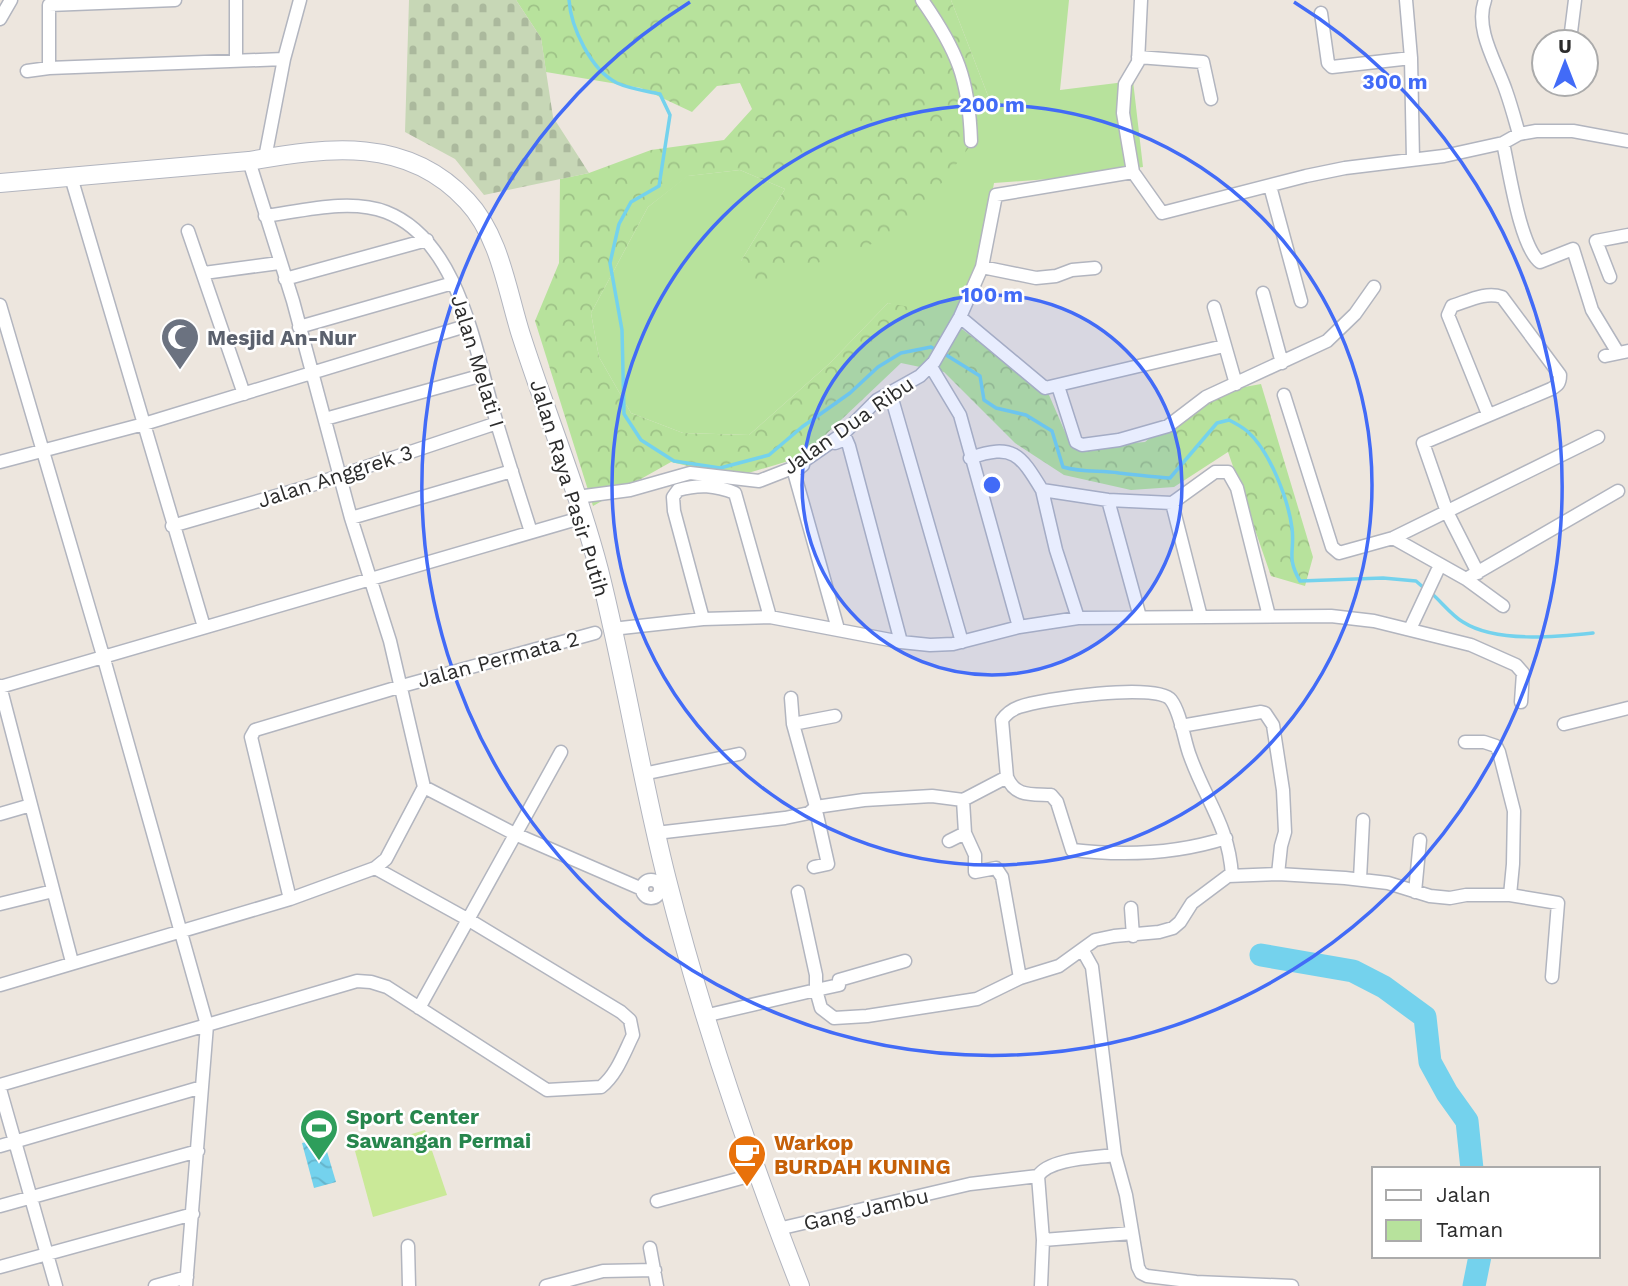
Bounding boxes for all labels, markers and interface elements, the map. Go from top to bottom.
north arrow [1530,28,1600,98]
text: U [1558,35,1572,58]
text: 300 m [1362,69,1428,94]
text: 200 m [959,92,1025,117]
text: 100 m [961,282,1023,307]
street label: Jalan Melati I [446,292,510,430]
mosque icon: Mesjid An-Nur [159,316,201,371]
place label: Mesjid An-Nur [207,325,356,350]
street label: Jalan Dua Ribu [778,371,918,479]
street label: Jalan Raya Pasir Putih [525,376,615,600]
street label: Jalan Anggrek 3 [254,439,416,513]
centre of rings [980,473,1004,497]
street label: Jalan Permata 2 [414,625,582,693]
place label: Sport Center Sawangan Permai [346,1104,531,1153]
sports icon: Sport Center Sawangan Permai [298,1107,340,1162]
place label: Warkop BURDAH KUNING [774,1130,951,1179]
cafe icon: Warkop BURDAH KUNING [726,1133,768,1188]
legend [1372,1167,1600,1258]
street label: Gang Jambu [801,1182,931,1236]
text: Jalan [1436,1182,1491,1207]
text: Taman [1436,1217,1503,1242]

